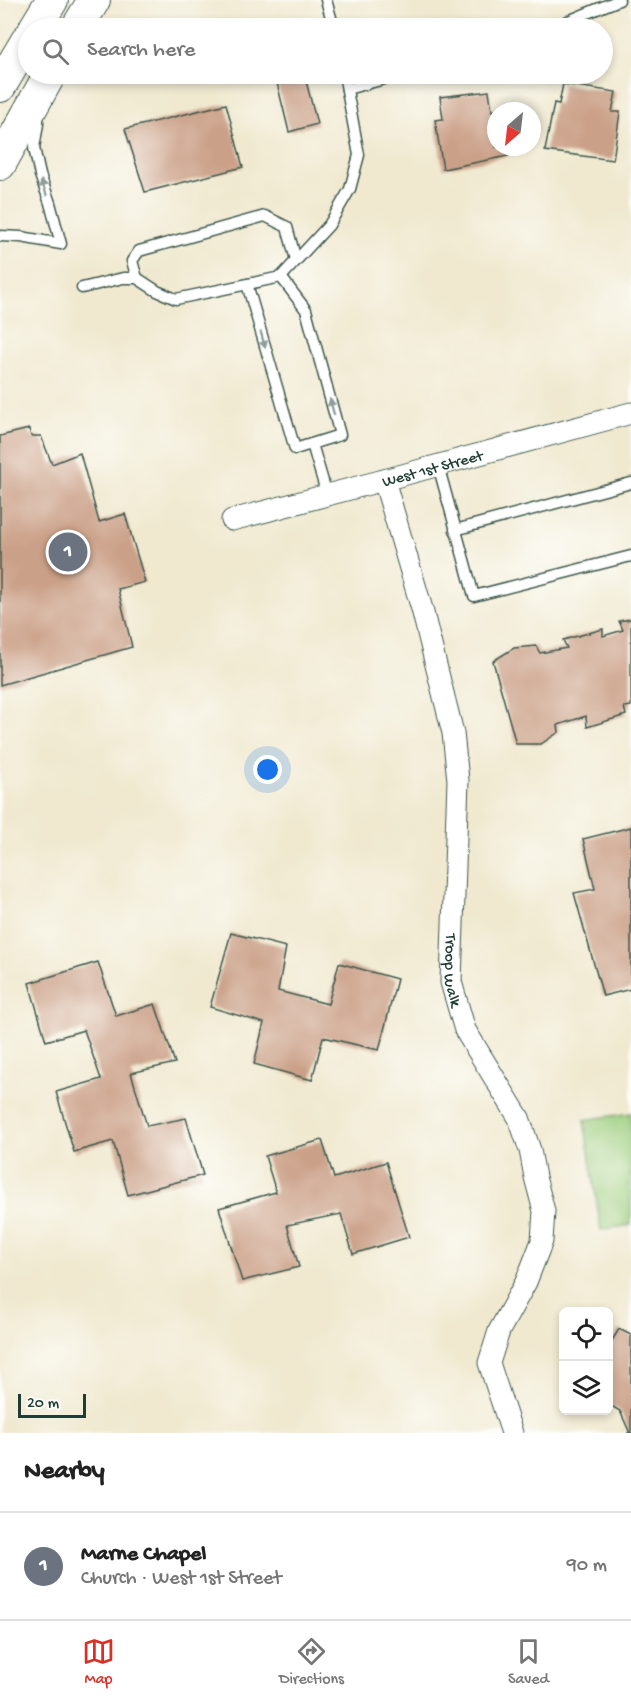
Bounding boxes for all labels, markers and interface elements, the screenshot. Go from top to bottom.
search box [18,18,613,84]
icon: search [39,35,72,68]
text: Search here [87,38,195,64]
north arrow [487,102,541,156]
one-way arrow [39,178,49,196]
one-way arrow [259,331,268,349]
one-way arrow [327,398,337,416]
street label: West 1st Street [381,447,487,493]
pin: 1 [48,530,88,574]
your location [253,755,282,784]
street label: Troop Walk [438,932,464,1011]
map controls [559,1307,613,1415]
button: locate [559,1307,613,1361]
button: layers [559,1361,613,1415]
scale bar [18,1391,86,1418]
text: 20 m [27,1395,59,1414]
text: Nearby [24,1457,105,1488]
text: Marne Chapel [81,1542,206,1568]
text: 1 [39,1555,48,1578]
text: 90 m [567,1555,607,1578]
text: Church · West 1st Street [81,1568,282,1591]
tab: Map [82,1635,115,1690]
tab: Directions [279,1635,344,1690]
tab: Saved [508,1635,549,1690]

